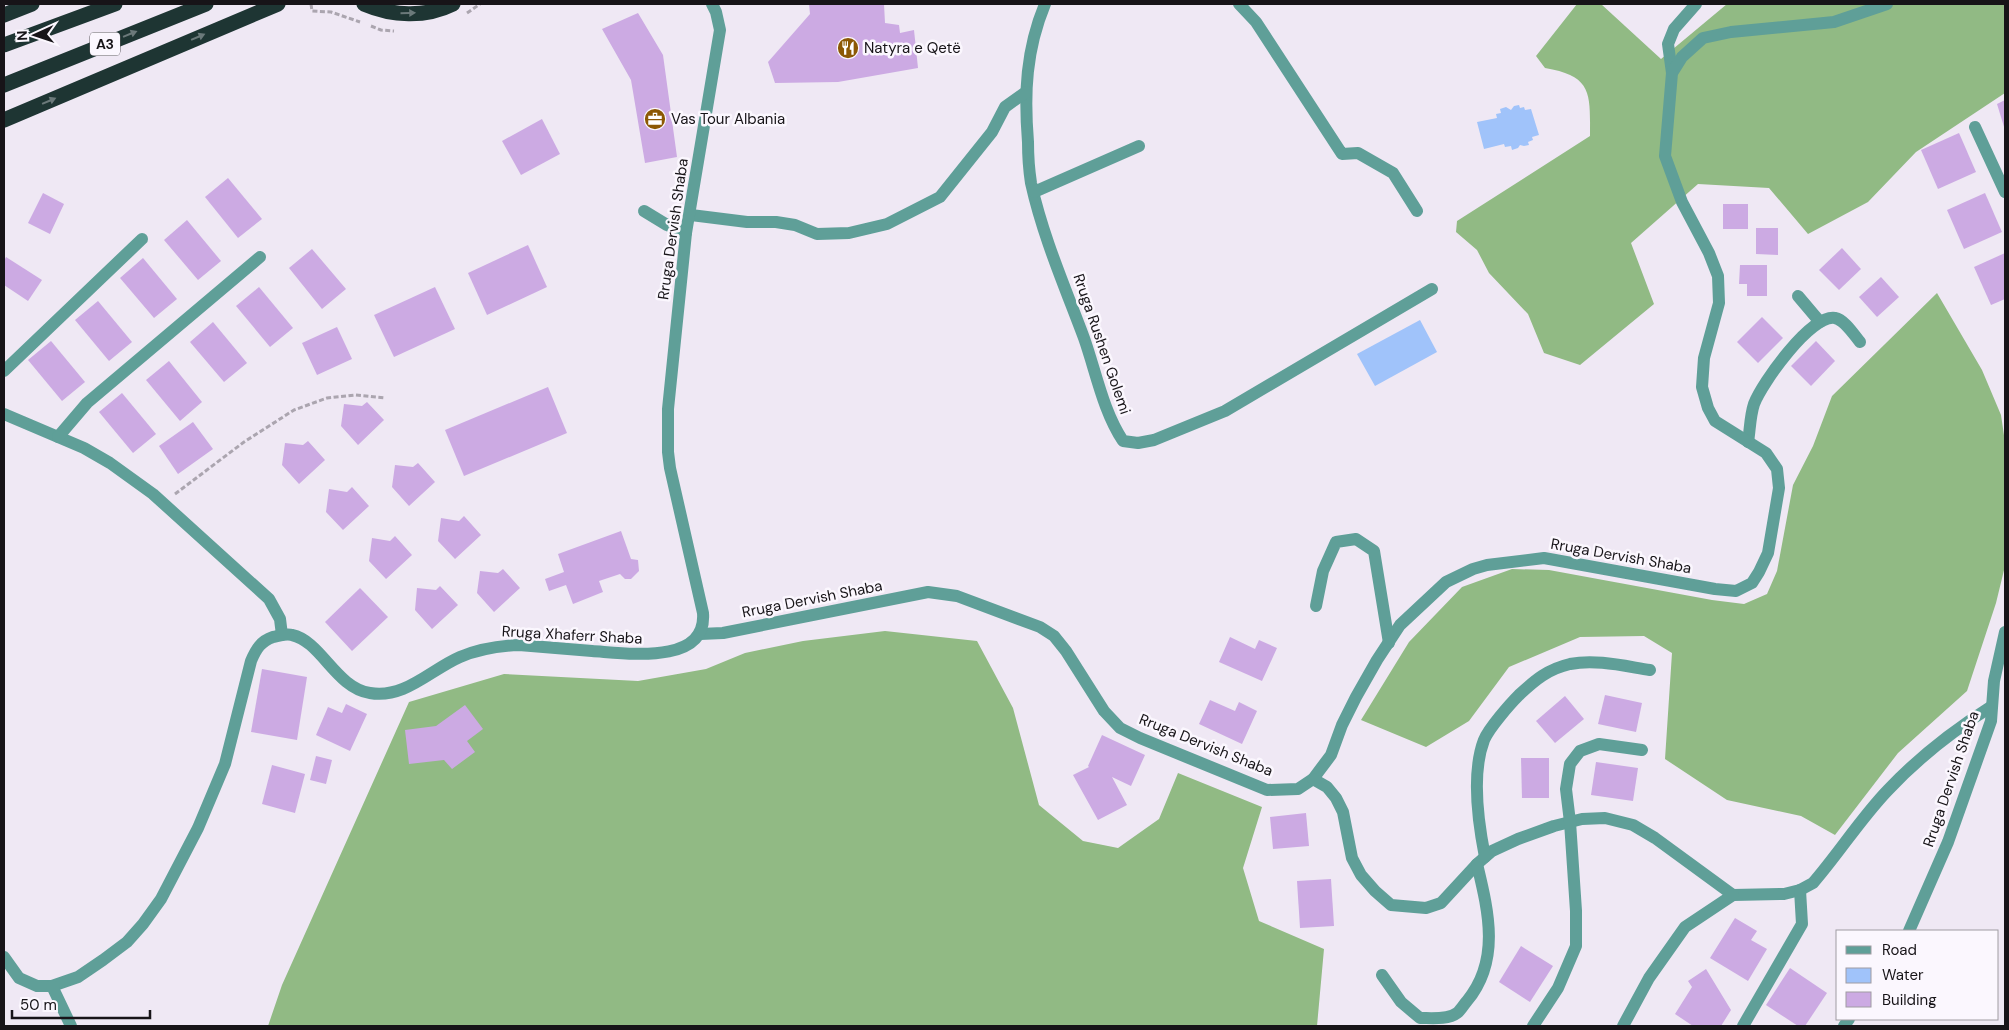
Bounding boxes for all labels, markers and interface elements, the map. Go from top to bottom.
one-way arrow [401,9,417,17]
north arrow [10,10,60,60]
text: N [13,30,31,41]
one-way arrow [123,30,137,38]
road number: A3 [90,33,120,56]
one-way arrow [191,33,205,41]
restaurant icon: Natyra e Qetë [836,36,860,60]
place label: Natyra e Qetë [864,38,961,58]
one-way arrow [42,97,56,105]
office icon: Vas Tour Albania [643,107,667,131]
place label: Vas Tour Albania [671,109,785,129]
street label: Rruga Dervish Shaba [653,157,693,301]
street label: Rruga Rushen Golemi [1069,271,1135,417]
street label: Rruga Dervish Shaba [1549,534,1693,578]
street label: Rruga Dervish Shaba [740,576,884,622]
street label: Rruga Xhaferr Shaba [501,621,643,649]
street label: Rruga Dervish Shaba [1918,708,1984,850]
street label: Rruga Dervish Shaba [1136,709,1276,781]
legend [1836,930,1999,1020]
text: Road [1882,940,1917,960]
text: Water [1882,965,1924,985]
scale bar [12,988,150,1020]
text: Building [1882,990,1937,1010]
text: 50 m [20,995,57,1015]

